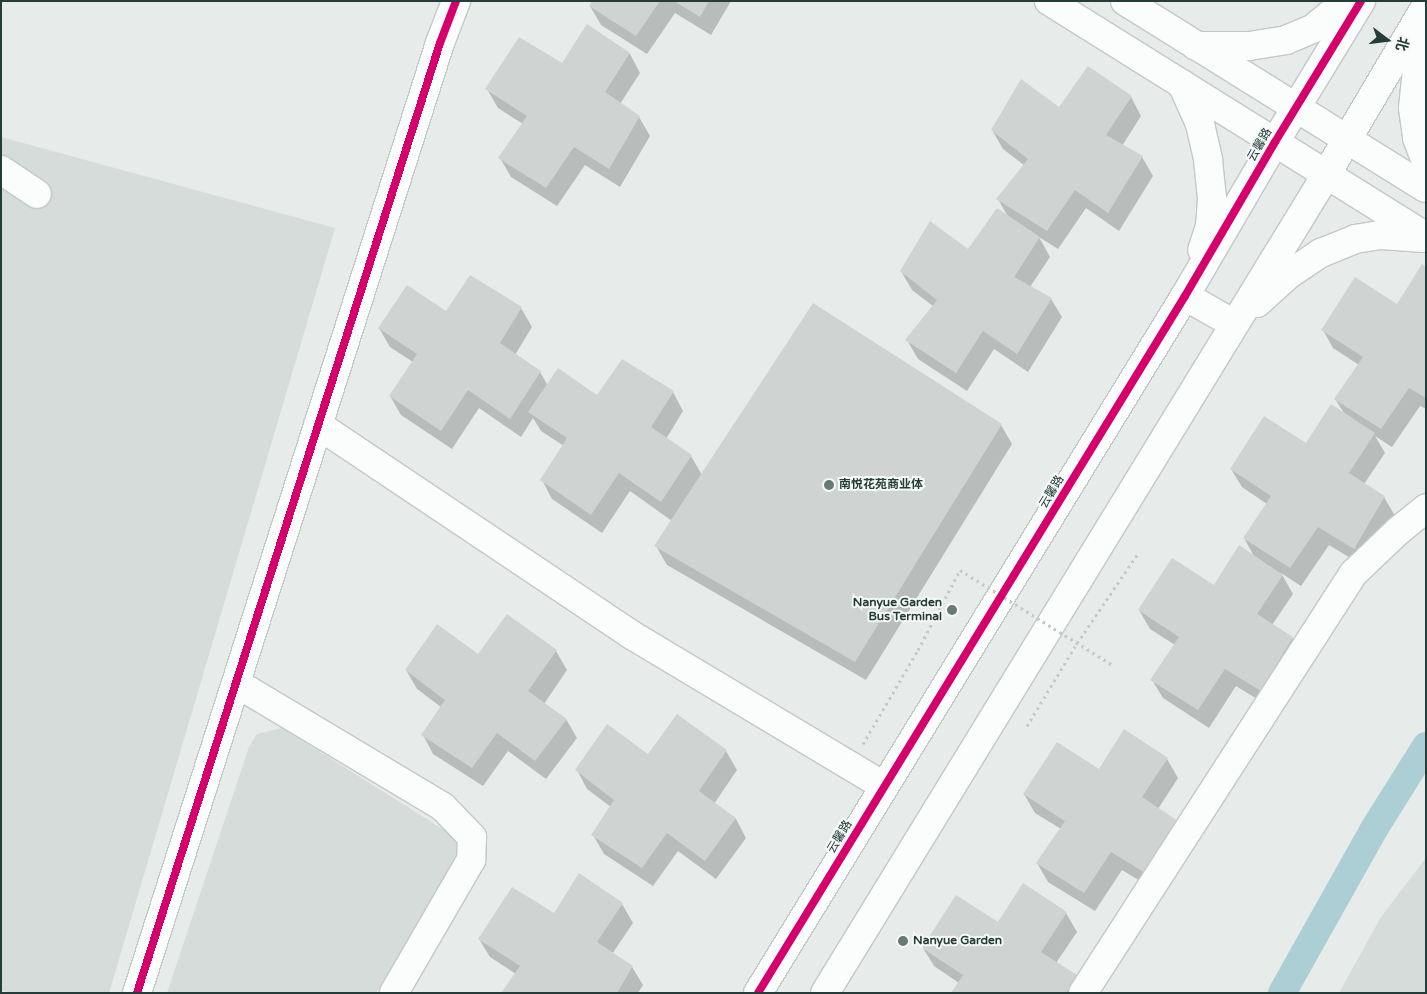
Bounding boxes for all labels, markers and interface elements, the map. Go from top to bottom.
north arrow [1362,15,1412,65]
text: 北 [1392,35,1412,53]
street label: 云馨路 [1245,126,1275,164]
street label: 云馨路 [1037,473,1067,511]
place label: 南悦花苑商业体 [839,478,923,492]
marker: 南悦花苑商业体 [823,479,835,491]
place label: Nanyue Garden Bus Terminal [853,596,942,624]
marker: Nanyue Garden Bus Terminal [946,604,958,616]
street label: 云馨路 [825,818,855,856]
place label: Nanyue Garden [913,934,1002,948]
marker: Nanyue Garden [897,935,909,947]

